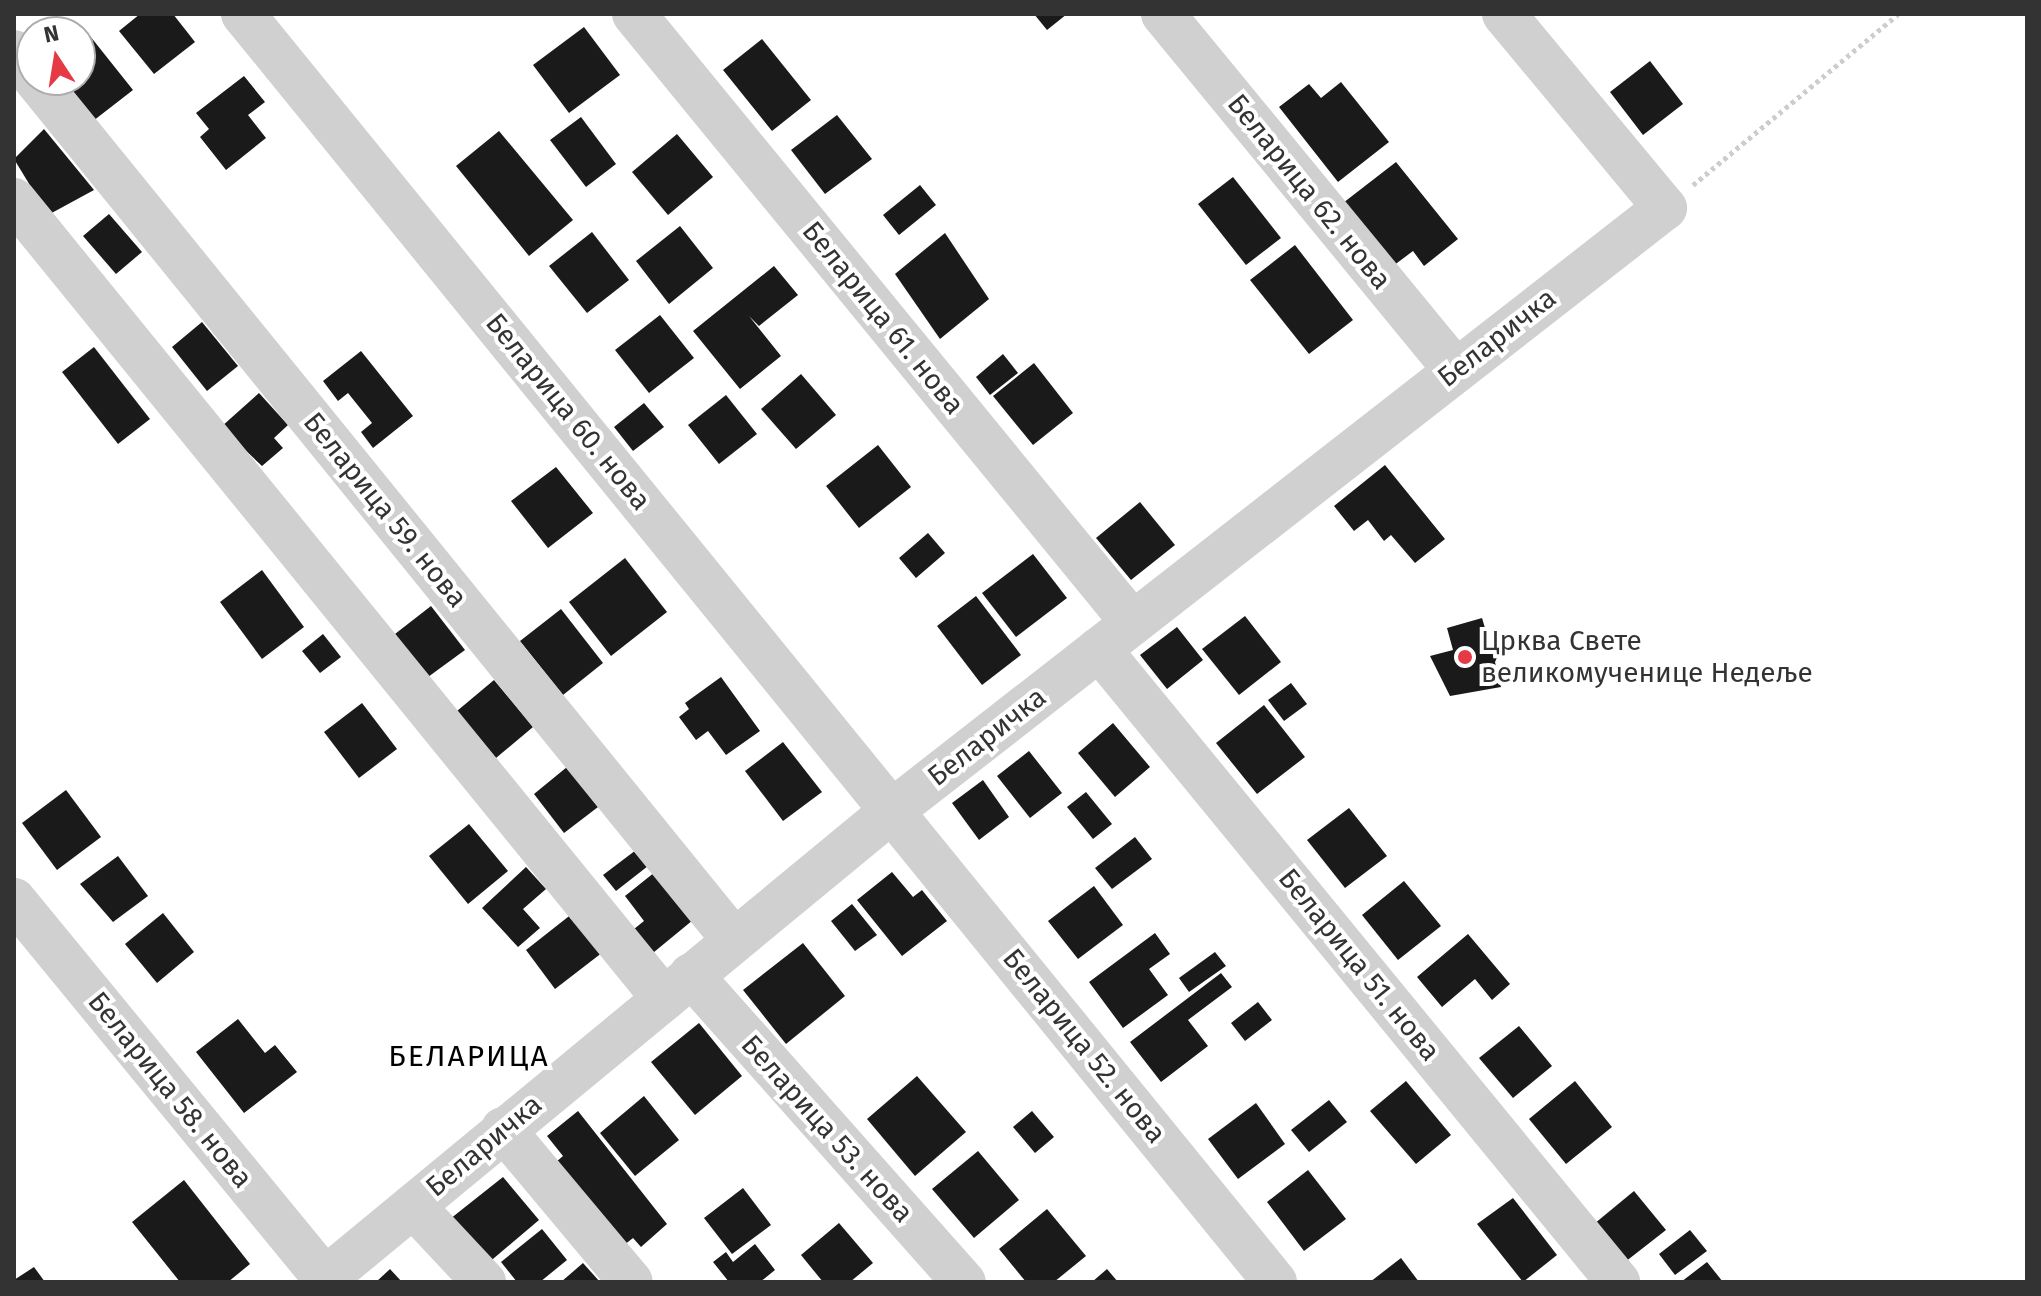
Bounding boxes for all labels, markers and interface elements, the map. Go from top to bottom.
north arrow [16,16,96,96]
text: N [41,19,61,49]
street label: Беларица 62. нова [1220,88,1398,296]
street label: Беларица 61. нова [795,215,971,421]
street label: Беларичка [1431,281,1563,395]
street label: Беларица 60. нова [478,307,658,517]
street label: Беларица 59. нова [296,406,474,614]
place label: Црква Свете великомученице Недеље [1481,624,1813,690]
marker: Црква Свете великомученице Недеље [1456,648,1474,666]
street label: Беларичка [921,680,1053,794]
street label: Беларица 51. нова [1271,862,1447,1068]
street label: Беларица 52. нова [995,942,1173,1150]
street label: Беларица 58. нова [81,985,259,1195]
street label: Беларица 53. нова [734,1028,920,1230]
district label: БЕЛАРИЦА [388,1038,550,1074]
street label: Беларичка [419,1088,549,1204]

